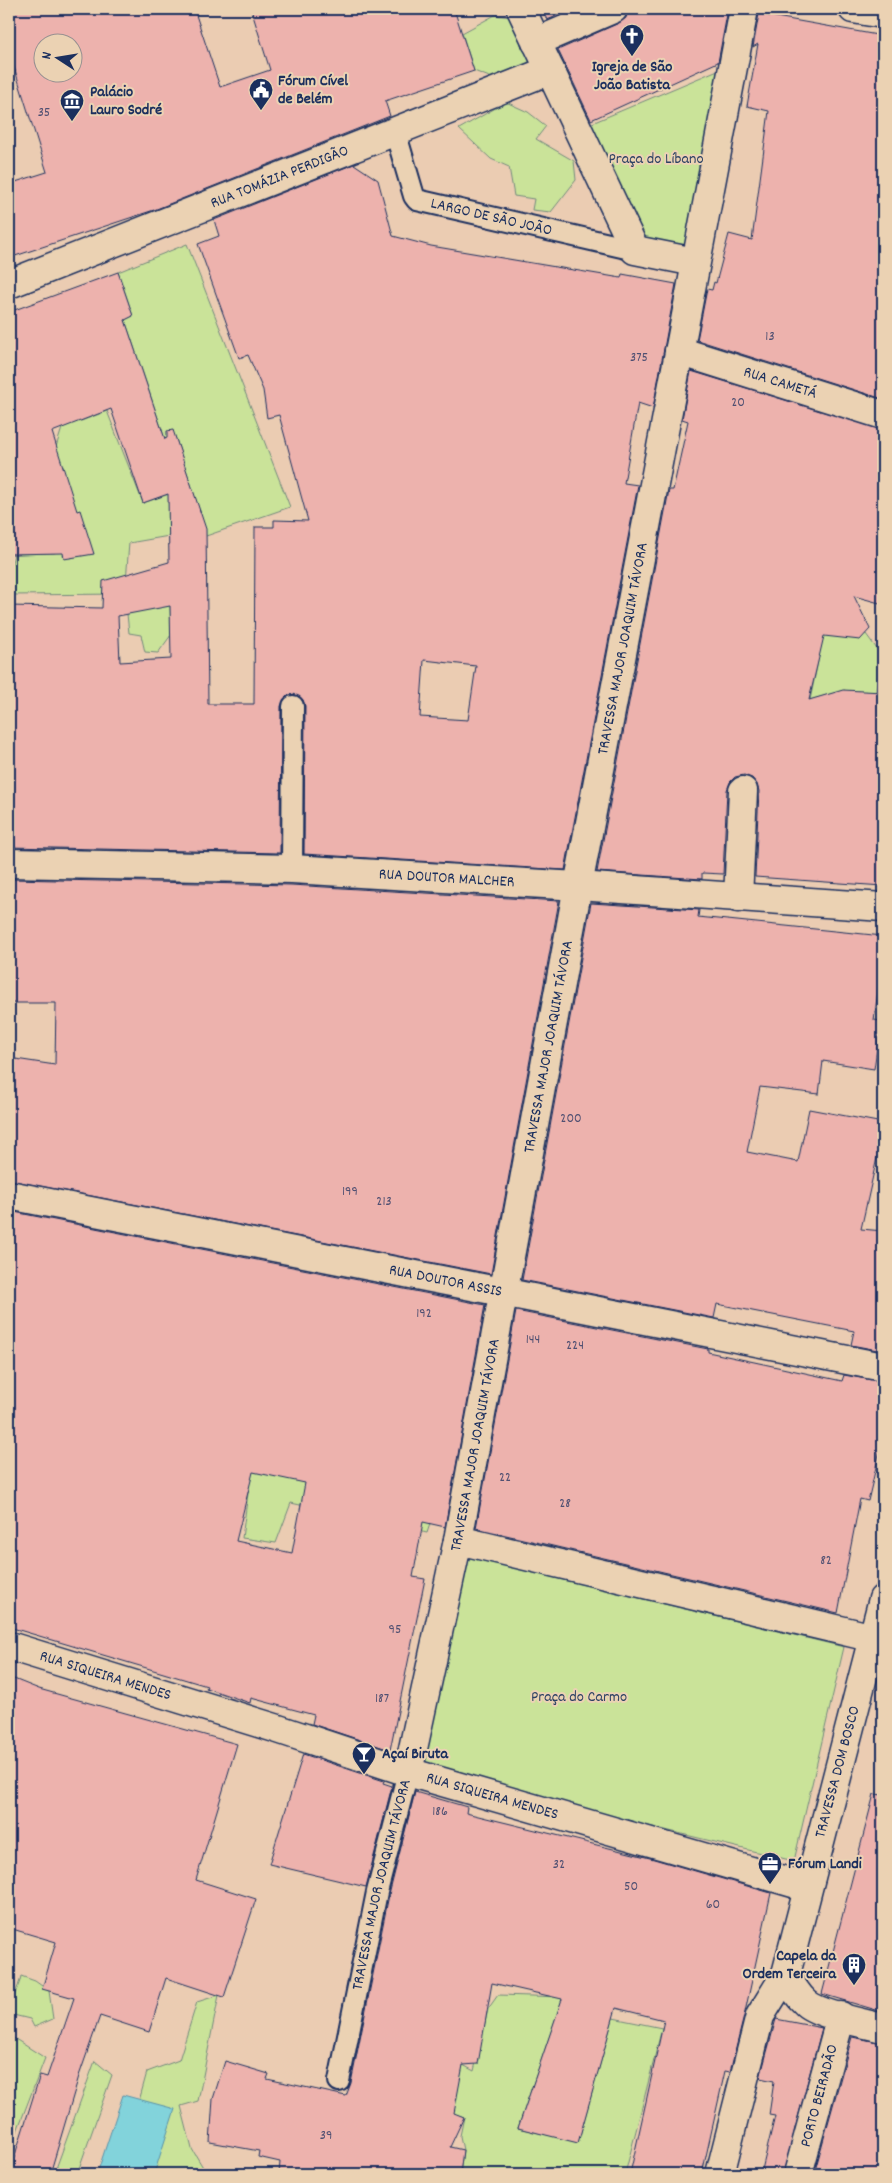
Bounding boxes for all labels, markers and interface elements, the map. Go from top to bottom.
church icon: Igreja de São João Batista [619,23,645,57]
north arrow [32,32,82,82]
text: N [37,50,58,61]
place label: Igreja de São João Batista [592,56,672,97]
place label: Fórum Cível de Belém [278,70,348,111]
public building icon: Fórum Cível de Belém [248,77,274,111]
place label: Palácio Lauro Sodré [90,81,162,122]
museum icon: Palácio Lauro Sodré [59,88,85,122]
house number: 35 [38,103,50,123]
street label: RUA TOMÁZIA PERDIGÃO [207,139,352,215]
park label: Praça do Líbano [608,148,704,171]
street label: LARGO DE SÃO JOÃO [428,192,554,242]
house number: 13 [765,327,775,347]
house number: 375 [630,348,648,368]
street label: RUA CAMETÁ [740,360,820,405]
house number: 20 [731,393,745,413]
street label: TRAVESSA MAJOR JOAQUIM TÁVORA [592,540,654,757]
street label: RUA DOUTOR MALCHER [378,863,515,894]
street label: TRAVESSA MAJOR JOAQUIM TÁVORA [518,938,579,1155]
house number: 200 [560,1109,582,1129]
house number: 199 [342,1182,358,1202]
house number: 213 [376,1192,392,1212]
street label: RUA DOUTOR ASSIS [387,1259,504,1303]
house number: 192 [416,1304,432,1324]
house number: 144 [526,1330,540,1350]
street label: TRAVESSA MAJOR JOAQUIM TÁVORA [444,1336,506,1554]
house number: 224 [566,1336,584,1356]
house number: 22 [499,1468,511,1488]
house number: 28 [559,1494,571,1514]
house number: 82 [820,1551,832,1571]
house number: 95 [389,1620,401,1640]
street label: RUA SIQUEIRA MENDES [37,1645,174,1707]
park label: Praça do Carmo [531,1686,627,1709]
house number: 187 [375,1689,389,1709]
street label: TRAVESSA DOM BOSCO [809,1703,867,1841]
bar icon: Açaí Biruta [351,1741,377,1775]
place label: Açaí Biruta [382,1743,450,1766]
street label: RUA SIQUEIRA MENDES [423,1766,561,1826]
street label: TRAVESSA MAJOR JOAQUIM TÁVORA [346,1776,417,1992]
house number: 186 [432,1802,448,1822]
office icon: Fórum Landi [757,1851,783,1885]
place label: Fórum Landi [788,1853,862,1876]
house number: 32 [553,1855,565,1875]
house number: 50 [624,1877,638,1897]
house number: 60 [706,1895,720,1915]
place label: Capela da Ordem Terceira [742,1945,837,1986]
building icon: Capela da Ordem Terceira [841,1952,867,1986]
street label: PORTO BEIRADÃO [794,2042,844,2150]
house number: 39 [320,2126,332,2146]

